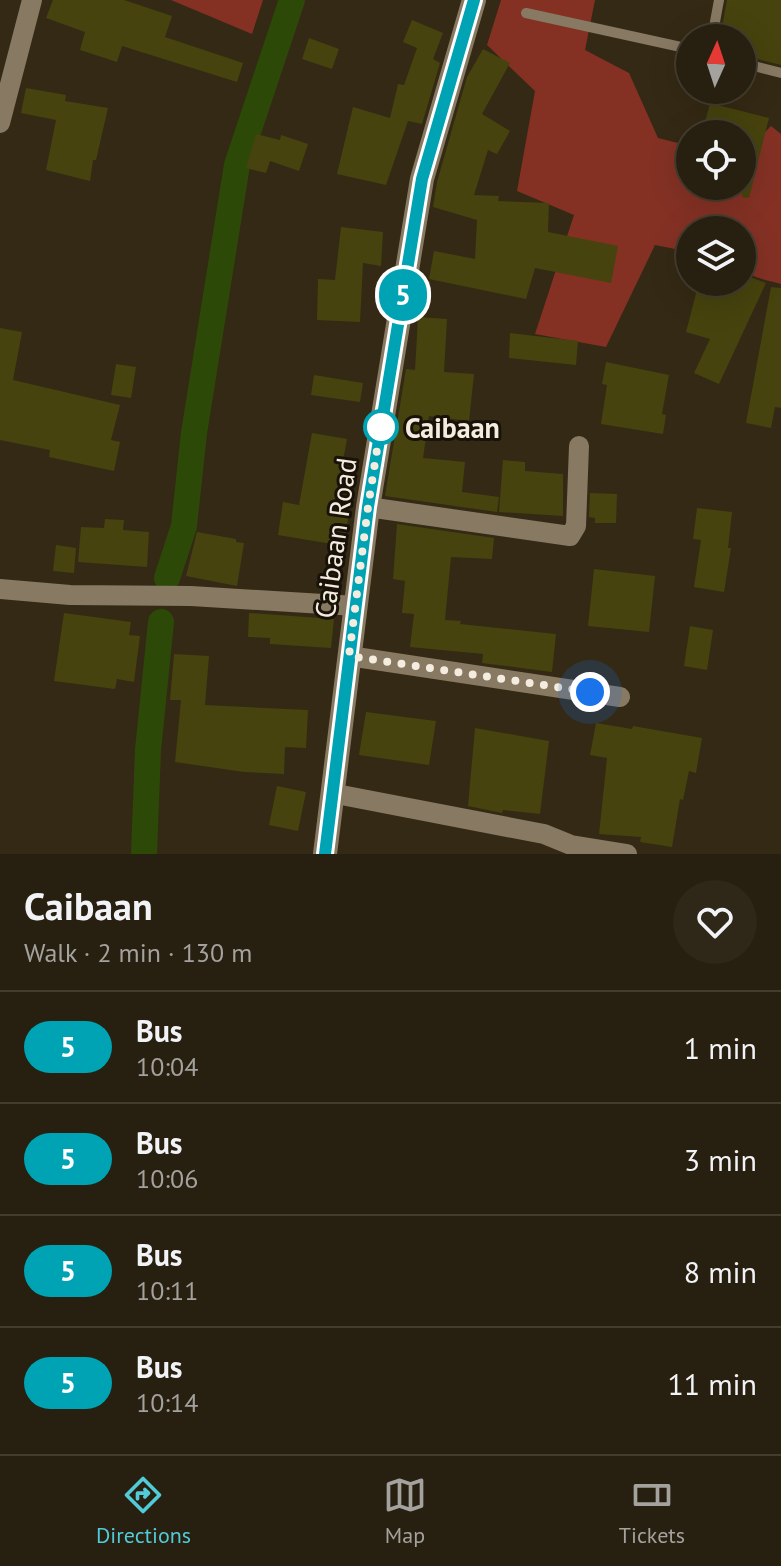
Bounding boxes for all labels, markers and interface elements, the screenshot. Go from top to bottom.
north arrow [676,24,756,104]
map controls [676,24,756,296]
button: locate [676,120,756,200]
button: layers [676,216,756,296]
line badge: 5 [377,269,429,321]
text: 5 [395,276,411,313]
place label: Caibaan [405,409,500,446]
marker: Caibaan [364,410,398,444]
street label: Caibaan Road [305,455,365,621]
your location [570,672,610,712]
button: heart [673,880,757,964]
text: Caibaan [24,881,153,930]
text: Walk · 2 min · 130 m [24,936,252,969]
text: Bus [136,1011,183,1050]
text: 5 [60,1028,76,1065]
text: 1 min [684,1028,757,1067]
text: 10:04 [136,1050,198,1083]
text: Bus [136,1123,183,1162]
text: 5 [60,1140,76,1177]
text: 3 min [684,1140,757,1179]
text: 10:06 [136,1162,198,1195]
text: Bus [136,1235,183,1274]
text: 5 [60,1252,76,1289]
text: 8 min [684,1252,757,1291]
text: 10:11 [136,1274,198,1307]
text: Bus [136,1347,183,1386]
text: 5 [60,1364,76,1401]
text: 11 min [667,1364,757,1403]
text: 10:14 [136,1386,198,1419]
tab: Directions [96,1473,191,1549]
tab: Map [383,1473,427,1549]
tab: Tickets [619,1473,685,1549]

